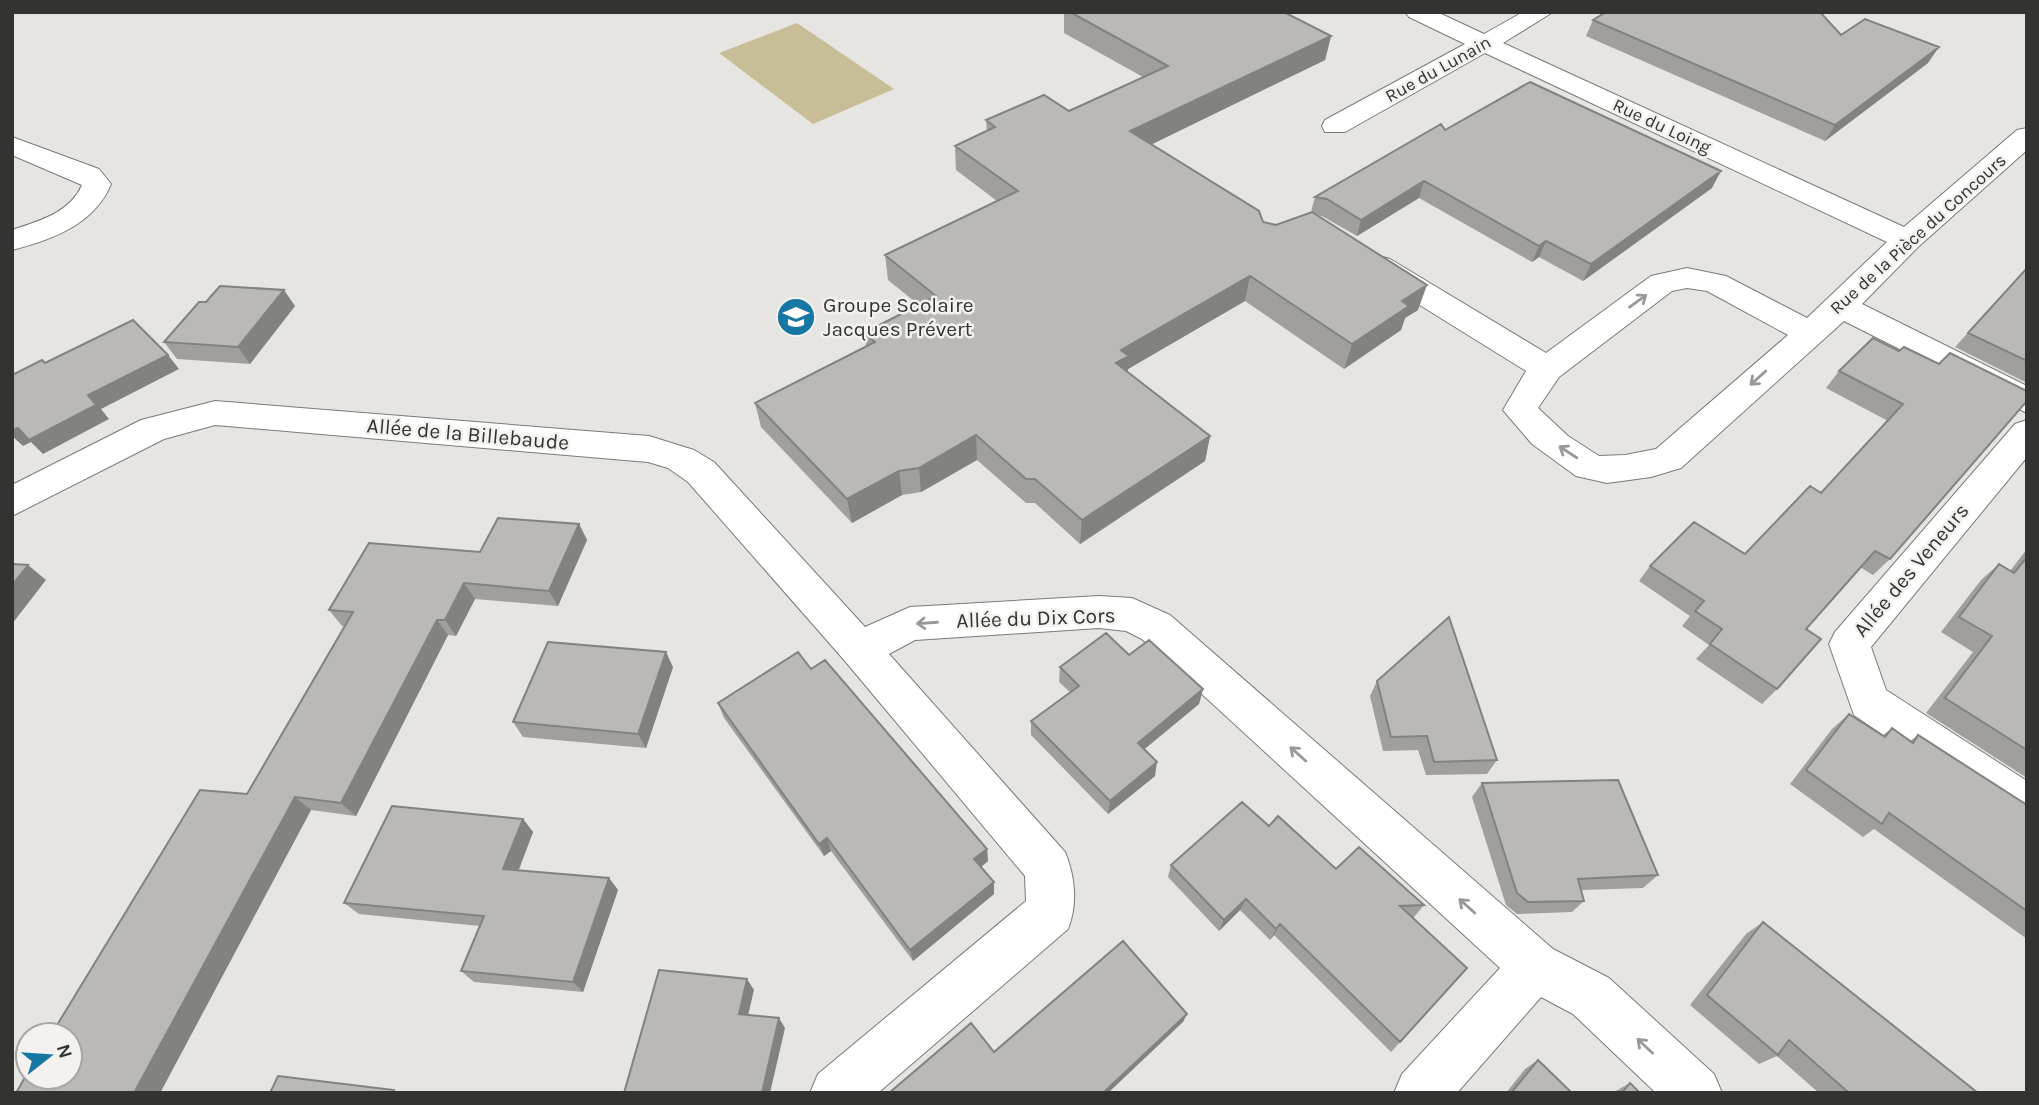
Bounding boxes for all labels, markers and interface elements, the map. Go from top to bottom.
street label: Rue du Lunain [1381,31,1495,107]
street label: Rue du Loing [1609,94,1715,158]
street label: Rue de la Pièce du Concours [1825,149,2011,319]
place label: Groupe Scolaire Jacques Prévert [823,293,973,341]
one-way arrow [1628,294,1647,309]
school or university icon: Groupe Scolaire Jacques Prévert [775,296,817,338]
one-way arrow [1749,370,1767,386]
street label: Allée de la Billebaude [366,413,570,455]
one-way arrow [1559,445,1578,459]
street label: Allée des Veneurs [1848,499,1974,641]
street label: Allée du Dix Cors [956,603,1116,633]
one-way arrow [916,617,938,630]
one-way arrow [1290,746,1307,763]
one-way arrow [1459,898,1477,914]
north arrow [14,1021,84,1091]
one-way arrow [1637,1038,1654,1055]
text: N [52,1042,77,1061]

